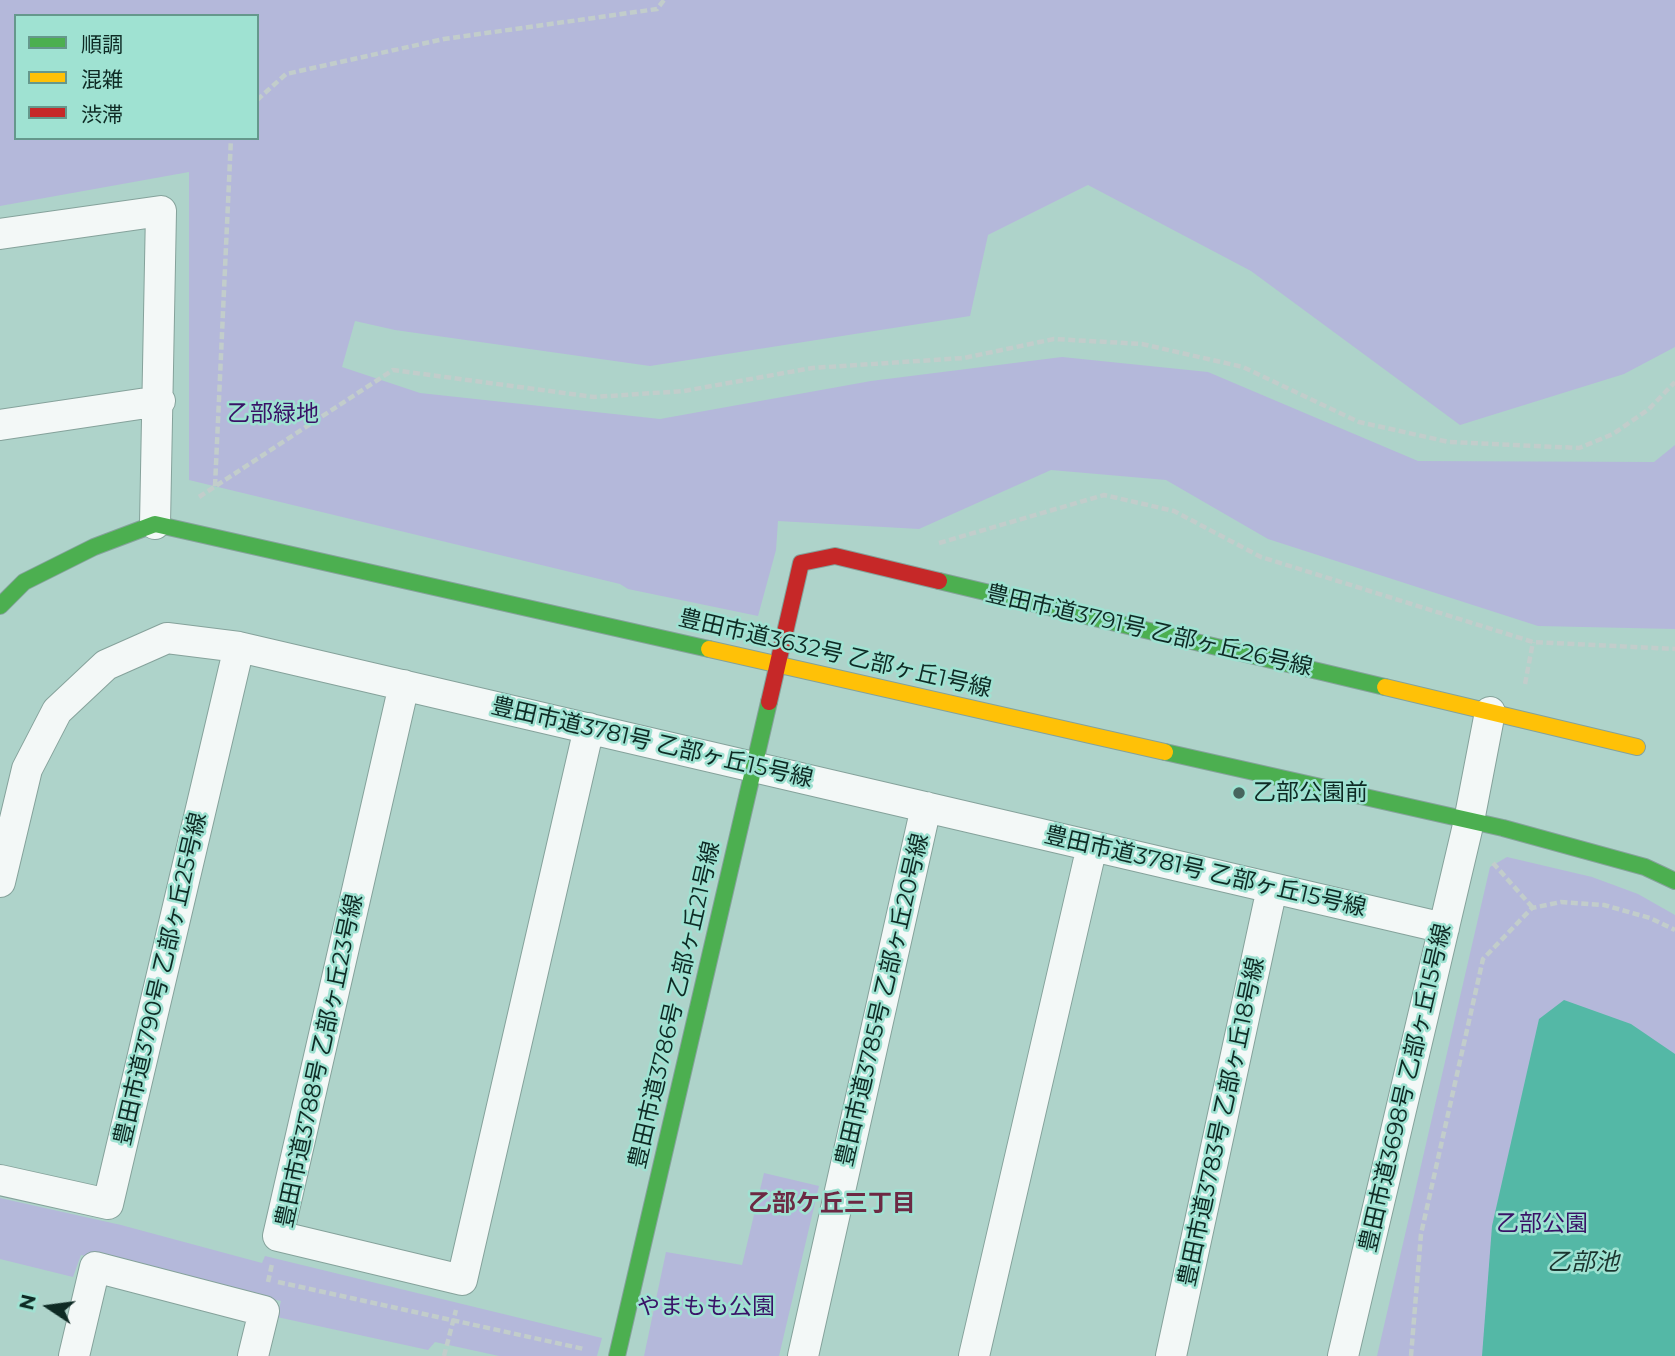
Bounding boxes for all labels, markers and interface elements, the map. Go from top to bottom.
legend [14,14,259,140]
text: 順調 [81,32,123,57]
text: 混雑 [81,67,123,92]
text: 渋滞 [81,102,123,127]
park label: 乙部緑地 [227,400,319,428]
street label: 豊田市道3791号 乙部ヶ丘26号線 [983,580,1315,682]
street label: 豊田市道3632号 乙部ヶ丘1号線 [676,605,994,703]
street label: 豊田市道3781号 乙部ヶ丘15号線 [489,693,815,793]
place label: 乙部公園前 [1253,779,1368,807]
marker: 乙部公園前 [1231,785,1247,801]
street label: 豊田市道3790号 乙部ヶ丘25号線 [109,810,213,1148]
street label: 豊田市道3781号 乙部ヶ丘15号線 [1042,822,1368,922]
street label: 豊田市道3785号 乙部ヶ丘20号線 [831,831,935,1169]
street label: 豊田市道3786号 乙部ヶ丘21号線 [624,839,726,1171]
street label: 豊田市道3788号 乙部ヶ丘23号線 [271,892,369,1230]
street label: 豊田市道3698号 乙部ヶ丘15号線 [1355,921,1457,1255]
street label: 豊田市道3783号 乙部ヶ丘18号線 [1174,955,1270,1289]
district label: 乙部ケ丘三丁目 [748,1190,916,1218]
park label: 乙部公園 [1496,1210,1588,1238]
water label: 乙部池 [1547,1249,1619,1277]
north arrow [14,1272,84,1342]
text: N [15,1292,41,1312]
park label: やまもも公園 [637,1293,775,1321]

